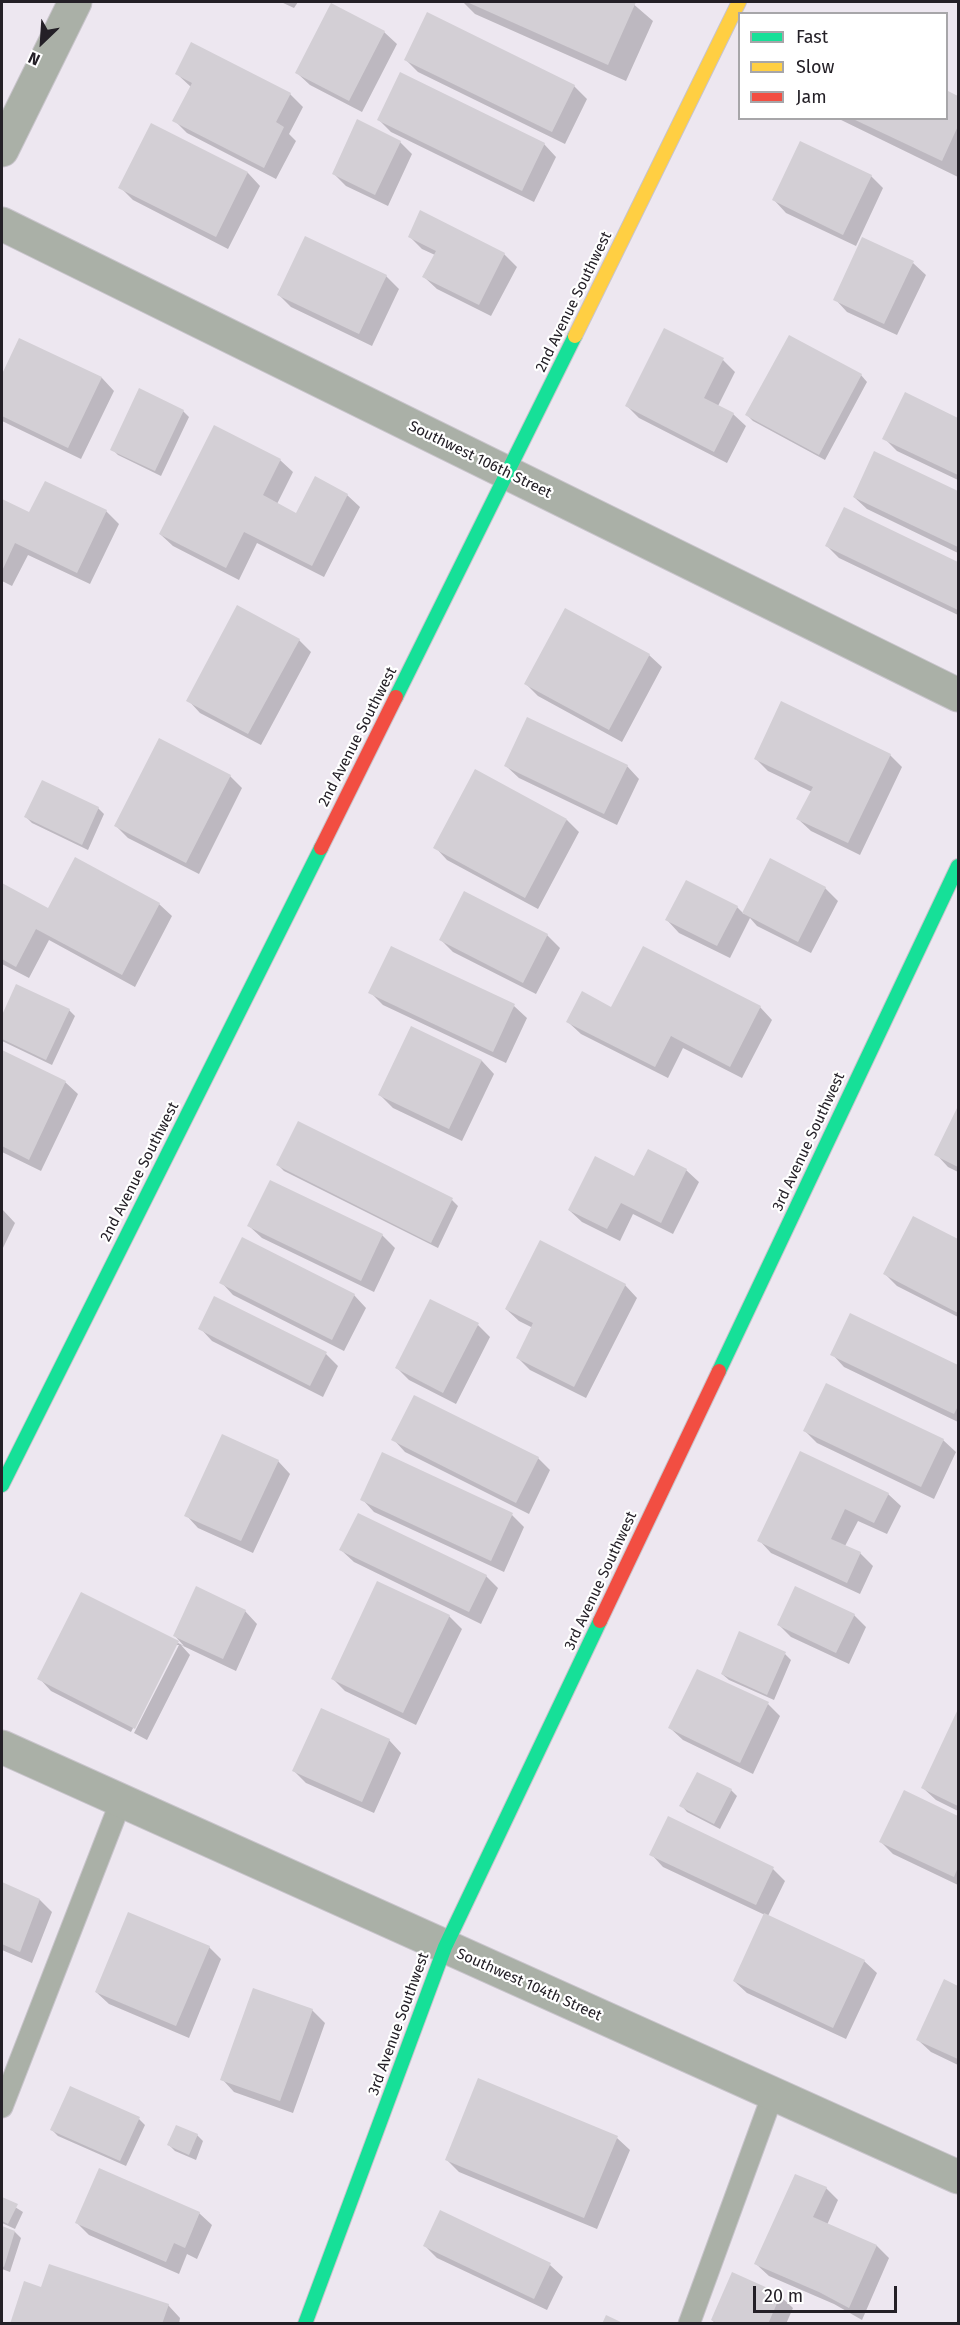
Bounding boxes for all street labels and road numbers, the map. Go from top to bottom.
street label: 2nd Avenue Southwest [532,229,616,375]
street label: Southwest 106th Street [406,418,554,502]
street label: 2nd Avenue Southwest [315,664,401,810]
street label: 3rd Avenue Southwest [769,1070,849,1214]
street label: 2nd Avenue Southwest [97,1099,183,1245]
street label: 3rd Avenue Southwest [561,1509,641,1653]
street label: Southwest 104th Street [454,1945,604,2025]
street label: 3rd Avenue Southwest [365,1950,433,2098]

